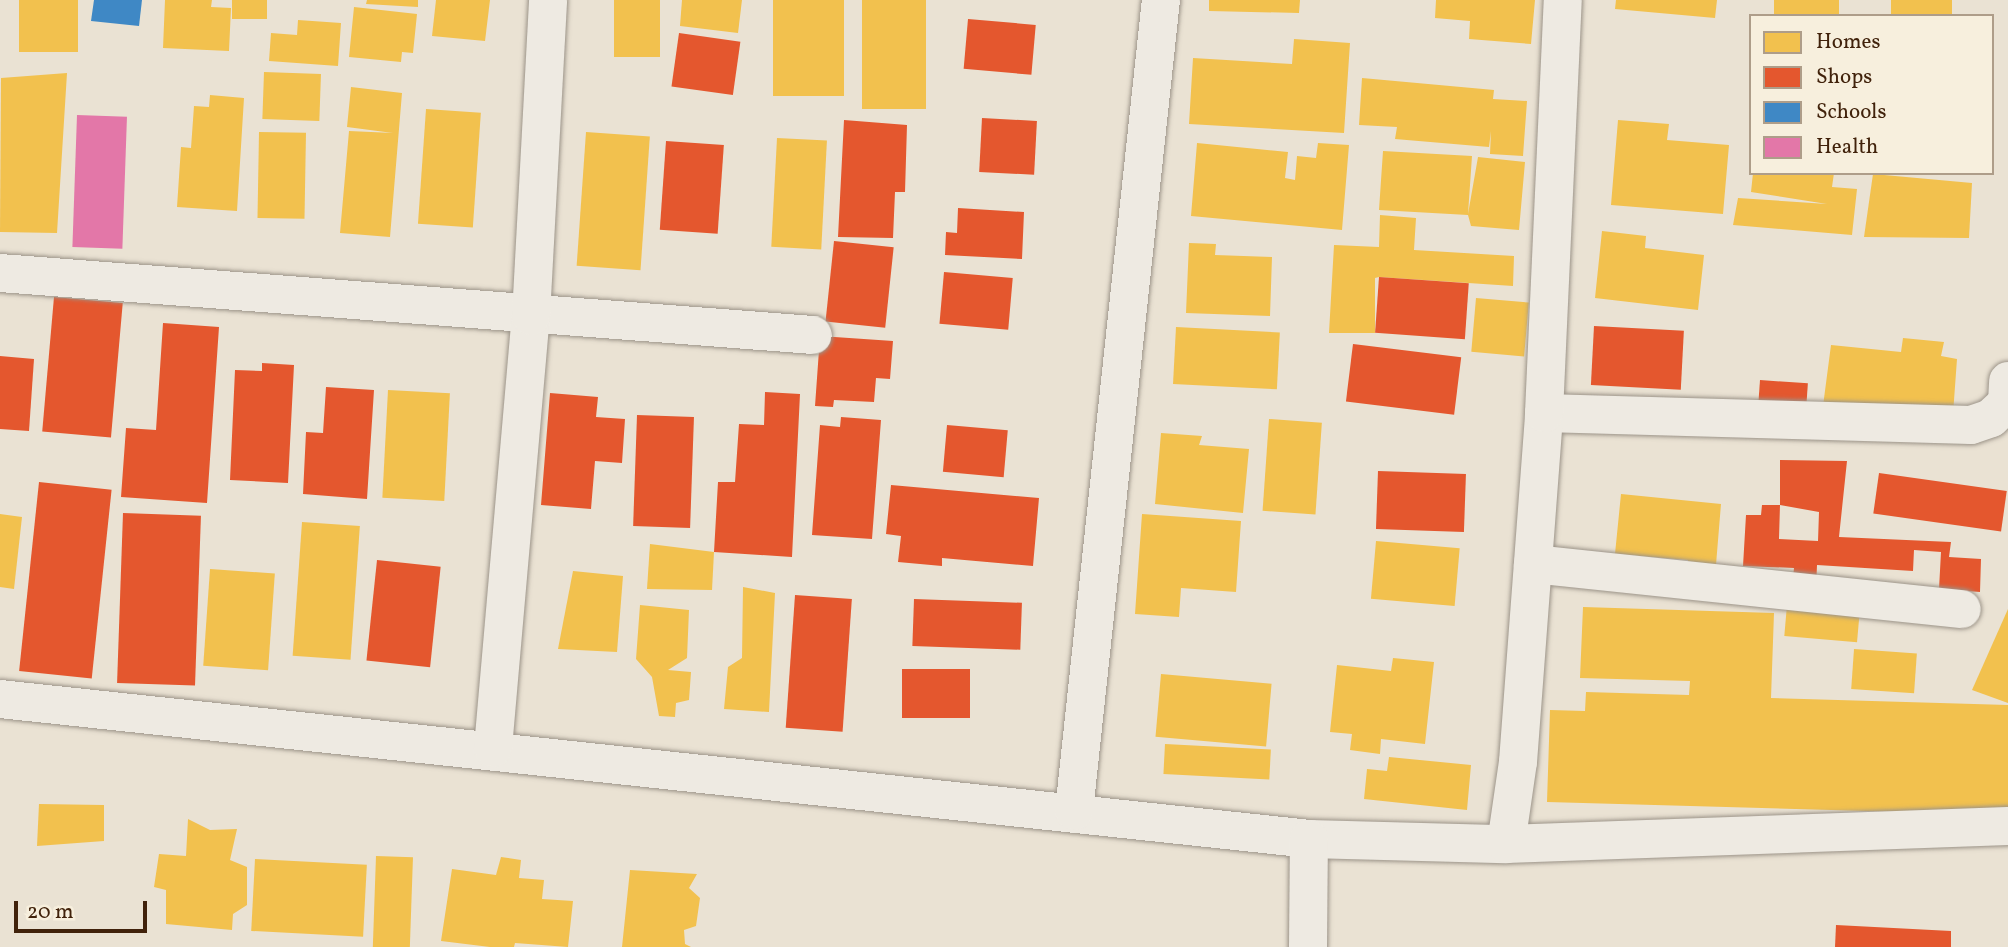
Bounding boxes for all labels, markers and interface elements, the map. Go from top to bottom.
legend [1749,14,1994,175]
text: Homes [1816,28,1881,57]
text: Shops [1816,63,1872,92]
text: Schools [1816,98,1886,127]
text: Health [1816,133,1878,162]
scale bar [18,888,150,932]
text: 20 m [27,898,73,927]

